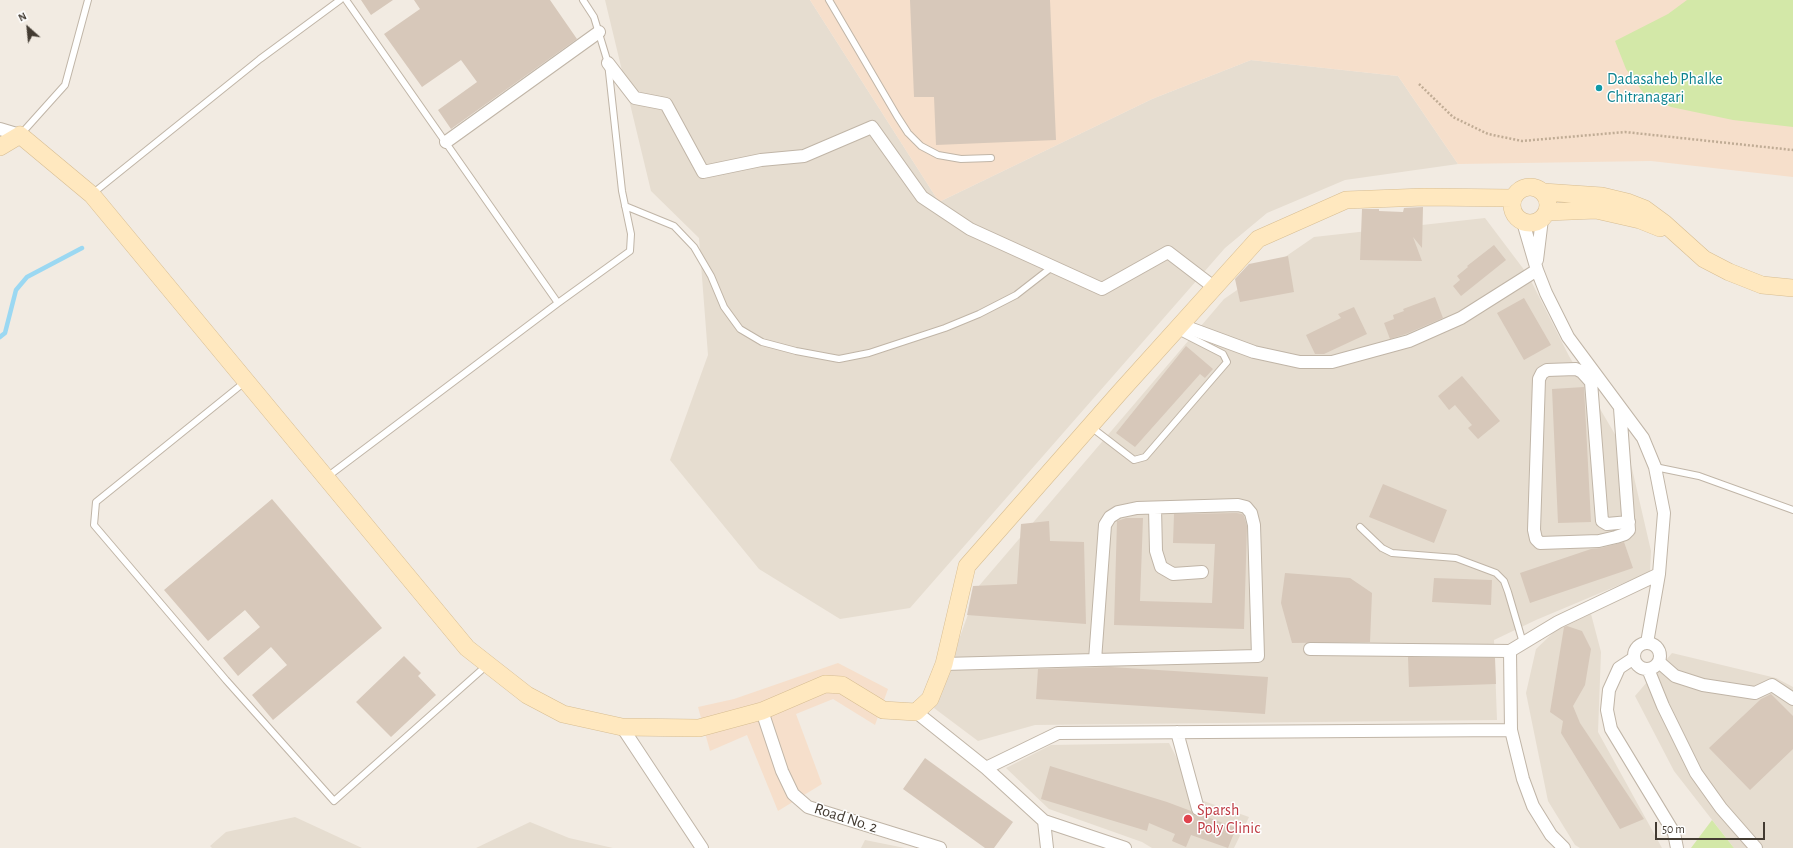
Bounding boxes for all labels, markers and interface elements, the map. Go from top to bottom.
north arrow [8,8,48,48]
text: N [16,10,28,24]
place label: Dadasaheb Phalke Chitranagari [1607,69,1723,107]
marker: Dadasaheb Phalke Chitranagari [1594,83,1604,93]
street label: Road No. 2 [812,799,880,837]
place label: Sparsh Poly Clinic [1197,800,1260,838]
marker: Sparsh Poly Clinic [1182,813,1194,825]
scale bar [1657,814,1767,840]
text: 50 m [1662,823,1685,835]

